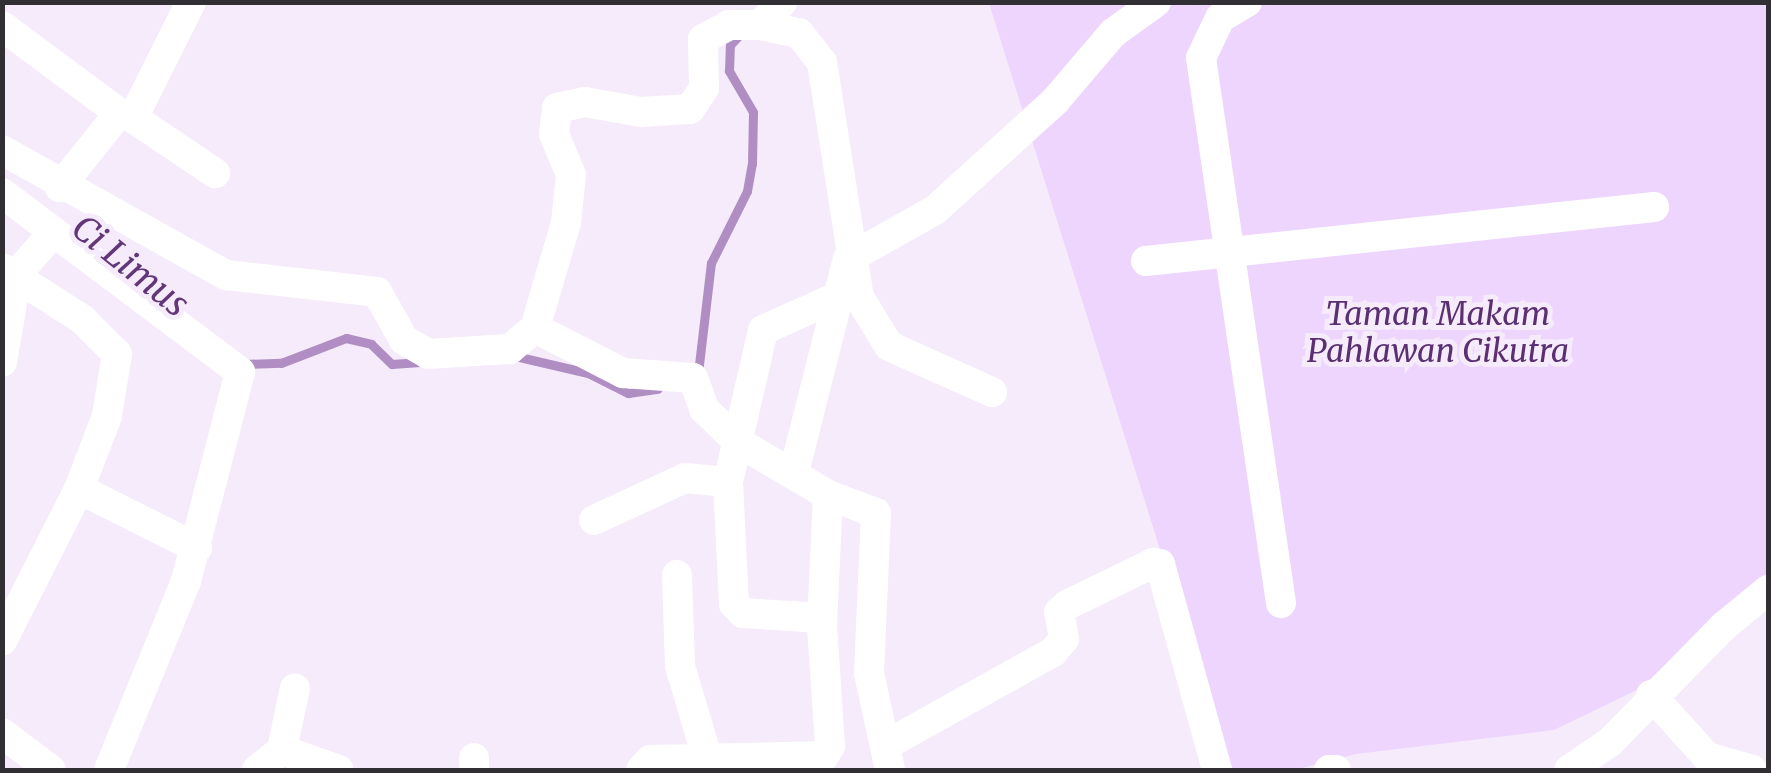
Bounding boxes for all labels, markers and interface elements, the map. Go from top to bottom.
water label: Ci Limus [63,206,197,326]
park label: Taman Makam Pahlawan Cikutra [1307,296,1569,371]

